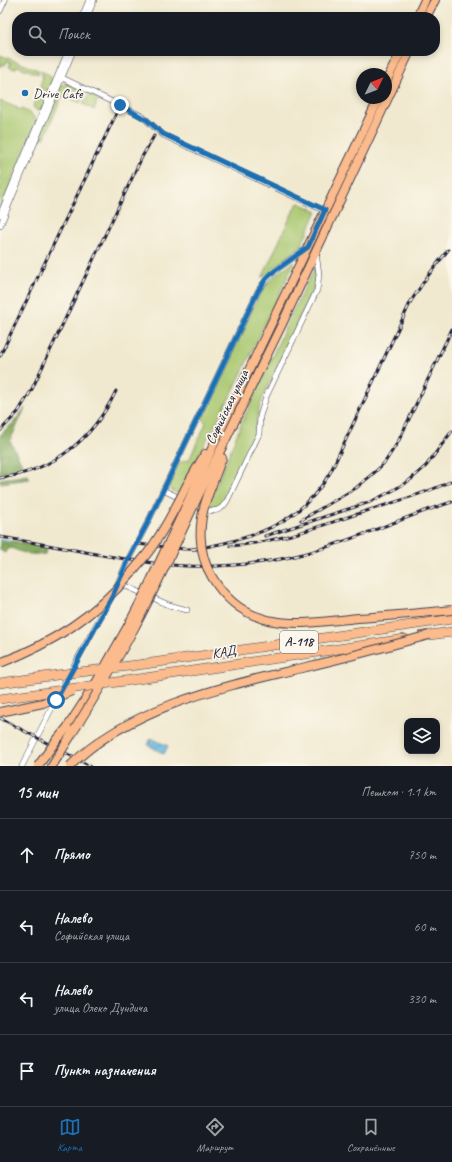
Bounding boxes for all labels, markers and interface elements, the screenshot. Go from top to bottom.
search box [12,12,440,56]
icon: search [26,23,48,45]
text: Поиск [58,25,90,44]
north arrow [356,68,392,104]
place label: Drive Cafe [33,85,84,102]
marker: Drive Cafe [20,88,30,98]
route end [111,96,129,114]
street label: Софийская улица [202,366,253,447]
road number: А-118 [280,631,318,653]
street label: КАД [211,642,238,662]
route start [47,691,65,709]
map controls [404,718,440,754]
button: layers [404,718,440,754]
text: 15 мин [16,782,58,803]
text: Пешком · 1.1 km [361,784,436,800]
icon: ahead [16,844,38,866]
text: Прямо [54,845,90,864]
text: 750 m [408,847,436,863]
text: Налево [54,909,92,928]
icon: left [16,916,38,938]
text: 60 m [414,919,436,935]
text: Софийская улица [54,928,129,944]
text: Налево [54,981,92,1000]
icon: left [16,988,38,1010]
text: 330 m [408,991,436,1007]
text: улица Олеко Дундича [54,1000,147,1016]
icon: arrive [16,1060,38,1082]
text: Пункт назначения [54,1061,156,1080]
tab: Карта [57,1116,82,1154]
tab: Маршрут [197,1116,233,1154]
tab: Сохранённые [347,1116,395,1154]

